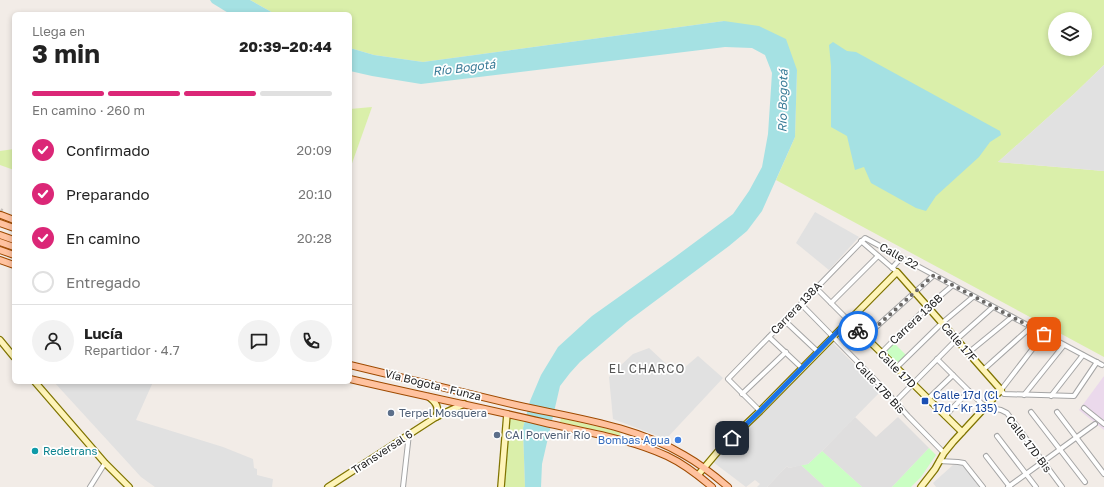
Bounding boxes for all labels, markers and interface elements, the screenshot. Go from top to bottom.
map controls [1048,12,1092,56]
button: layers [1048,12,1092,56]
text: Llega en [32,23,85,39]
text: 20:39–20:44 [239,37,332,55]
text: 3 min [32,38,100,69]
water label: Río Bogotá [432,56,497,79]
water label: Río Bogotá [774,68,791,133]
text: En camino · 260 m [32,102,145,118]
icon: check [32,139,54,161]
text: Confirmado [66,141,150,159]
text: 20:09 [297,142,332,158]
icon: check [32,183,54,205]
text: Preparando [66,185,150,203]
text: 20:10 [298,186,332,202]
icon: check [32,227,54,249]
text: En camino [66,229,140,247]
text: 20:28 [297,230,332,246]
street label: Calle 22 [877,240,921,272]
text: Entregado [66,273,141,291]
street label: Carrera 138A [768,278,824,336]
street label: Carrera 136B [887,291,945,346]
courier [838,311,878,351]
pin [1027,317,1061,351]
street label: Calle 17F [939,319,980,364]
button: person [32,320,74,362]
button: chat [238,320,280,362]
button: phone [290,320,332,362]
icon: bike [847,320,869,342]
icon: bag [1033,323,1055,345]
text: Lucía [84,324,123,342]
text: Repartidor · 4.7 [84,342,180,358]
street label: Calle 17D [876,347,919,391]
street label: Calle 17B Bis [853,358,908,416]
district label: EL CHARCO [609,361,685,376]
street label: Vía Bogota - Funza [384,366,483,403]
place label: Calle 17d (Cl 17d - Kr 135) [933,388,999,414]
marker: Calle 17d (Cl 17d - Kr 135) [920,396,930,406]
place label: Terpel Mosquera [399,406,487,419]
marker: Terpel Mosquera [386,408,396,418]
street label: Calle 17D Bis [1004,413,1055,475]
pin [715,421,749,455]
street label: Transversal 6 [349,427,415,476]
icon: home [721,427,743,449]
place label: CAI Porvenir Río [505,428,591,441]
marker: CAI Porvenir Río [492,430,502,440]
place label: Bombas Agua [598,433,670,446]
marker: Bombas Agua [673,435,683,445]
place label: Redetrans [43,444,97,457]
marker: Redetrans [30,446,40,456]

